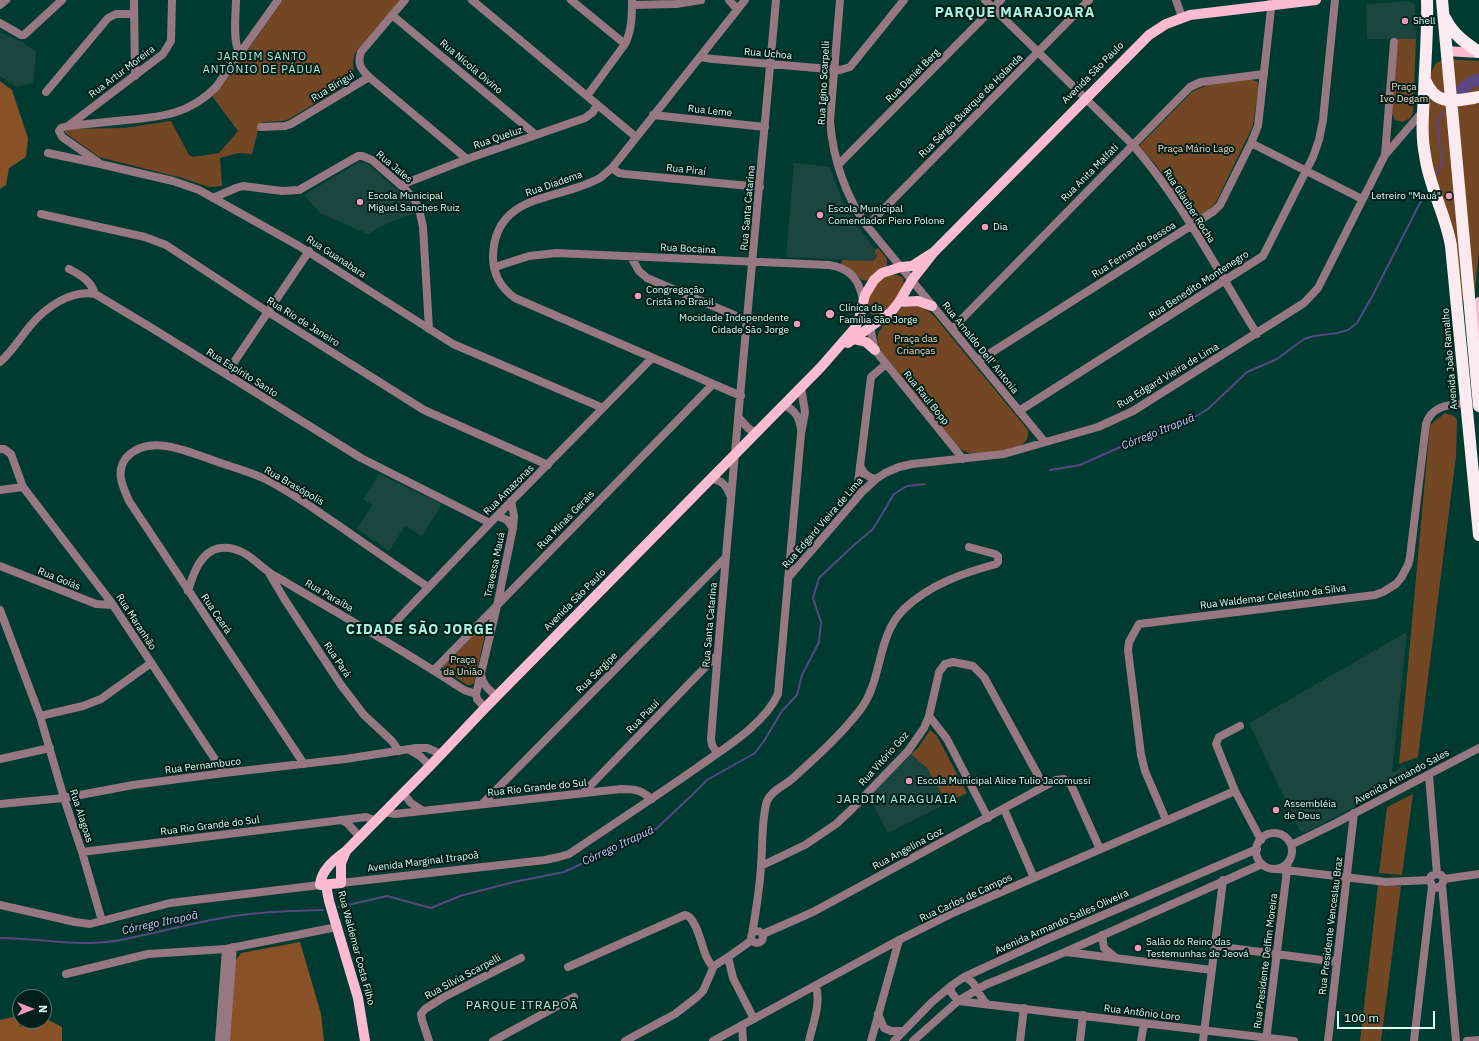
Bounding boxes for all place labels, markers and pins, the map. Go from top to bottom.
place label: Shell [1413,15,1435,27]
marker: Shell [1400,16,1410,26]
place label: Escola Municipal Miguel Sanches Ruiz [368,190,460,214]
place label: Letreiro "Mauá" [1371,190,1441,202]
marker: Letreiro "Mauá" [1444,191,1454,201]
marker: Escola Municipal Miguel Sanches Ruiz [355,197,365,207]
place label: Escola Municipal Comendador Piero Polone [828,203,945,226]
marker: Escola Municipal Comendador Piero Polone [815,210,825,220]
place label: Dia [993,221,1008,233]
marker: Dia [980,222,990,232]
place label: Congregação Cristã no Brasil [646,284,714,308]
marker: Congregação Cristã no Brasil [633,291,643,301]
place label: Clínica da Família São Jorge [839,302,918,326]
marker: Clínica da Família São Jorge [824,308,836,320]
place label: Mocidade Independente Cidade São Jorge [679,312,789,336]
marker: Mocidade Independente Cidade São Jorge [792,319,802,329]
place label: Escola Municipal Alice Tulio Jacomussi [917,775,1091,787]
marker: Escola Municipal Alice Tulio Jacomussi [904,776,914,786]
place label: Assembléia de Deus [1284,798,1336,822]
marker: Assembléia de Deus [1271,805,1281,815]
place label: Salão do Reino das Testemunhas de Jeová [1146,936,1249,960]
marker: Salão do Reino das Testemunhas de Jeová [1133,943,1143,953]

